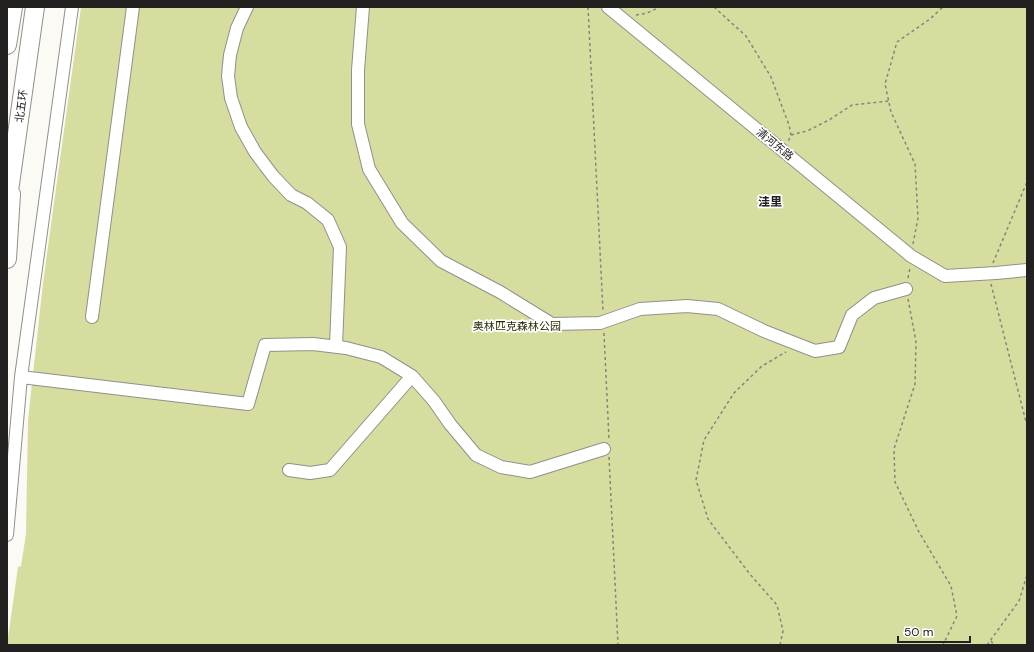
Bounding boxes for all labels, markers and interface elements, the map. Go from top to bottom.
street label: 北五环 [12,89,30,123]
street label: 清河东路 [753,125,797,163]
district label: 洼里 [758,194,782,210]
park label: 奥林匹克森林公园 [473,319,561,333]
scale bar [898,618,970,644]
text: 50 m [904,624,933,640]

